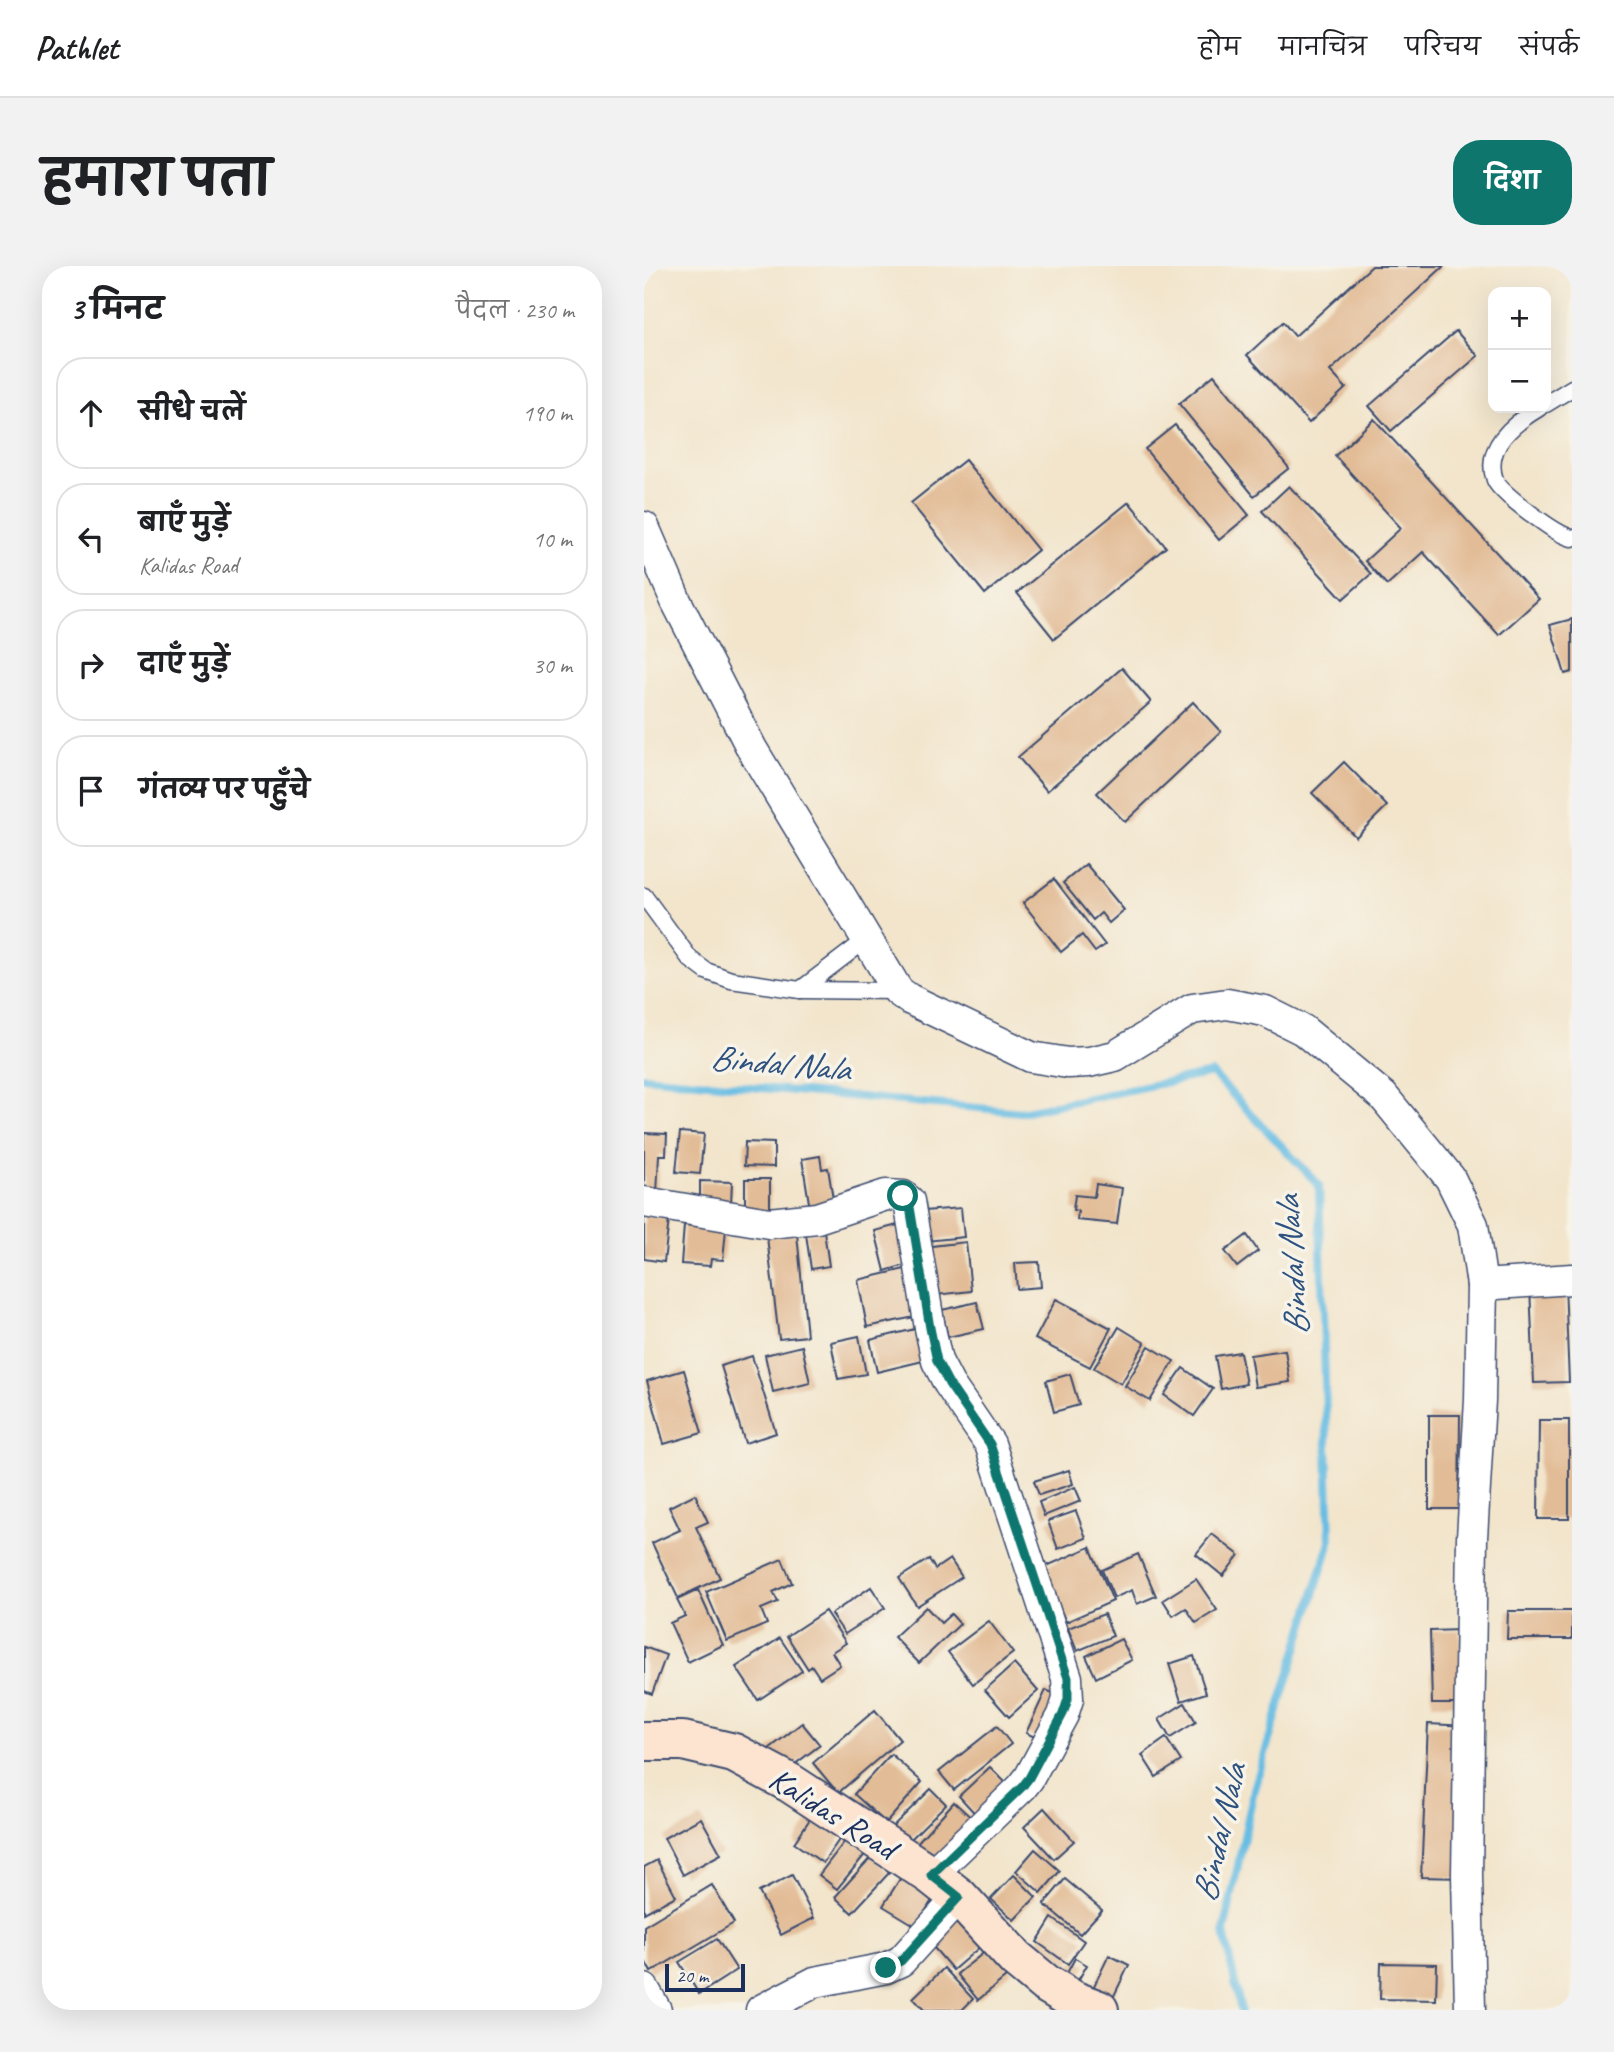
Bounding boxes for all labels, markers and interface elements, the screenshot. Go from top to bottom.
text: Pathlet [35,27,118,69]
text: होम [1198,32,1241,62]
text: मानचित्र [1279,32,1367,62]
text: परिचय [1405,32,1481,62]
text: संपर्क [1519,32,1579,62]
button: दिशा [1453,140,1572,225]
text: हमारा पता [42,148,272,210]
map controls [1488,287,1551,413]
button: + [1488,287,1551,350]
text: 3 मिनट [70,290,164,328]
text: पैदल · 230 m [456,296,574,325]
button: − [1488,350,1551,413]
icon: ahead [72,394,110,432]
text: सीधे चलें [139,395,245,428]
text: 190 m [523,399,572,428]
text: बाएँ मुड़ें [139,506,230,539]
icon: left [72,520,110,558]
text: 10 m [533,525,572,554]
text: Kalidas Road [139,551,238,580]
icon: right [72,646,110,684]
text: दाएँ मुड़ें [139,647,229,680]
text: 30 m [533,651,572,680]
icon: arrive [72,772,110,810]
text: गंतव्य पर पहुँचे [139,773,310,806]
water label: Bindal Nala [709,1035,855,1092]
route start [887,1180,918,1211]
water label: Bindal Nala [1264,1191,1319,1337]
water label: Bindal Nala [1181,1756,1257,1906]
street label: Kalidas Road [762,1757,909,1871]
route end [870,1952,901,1983]
scale bar [665,1961,746,1993]
text: 20 m [676,1964,708,1988]

